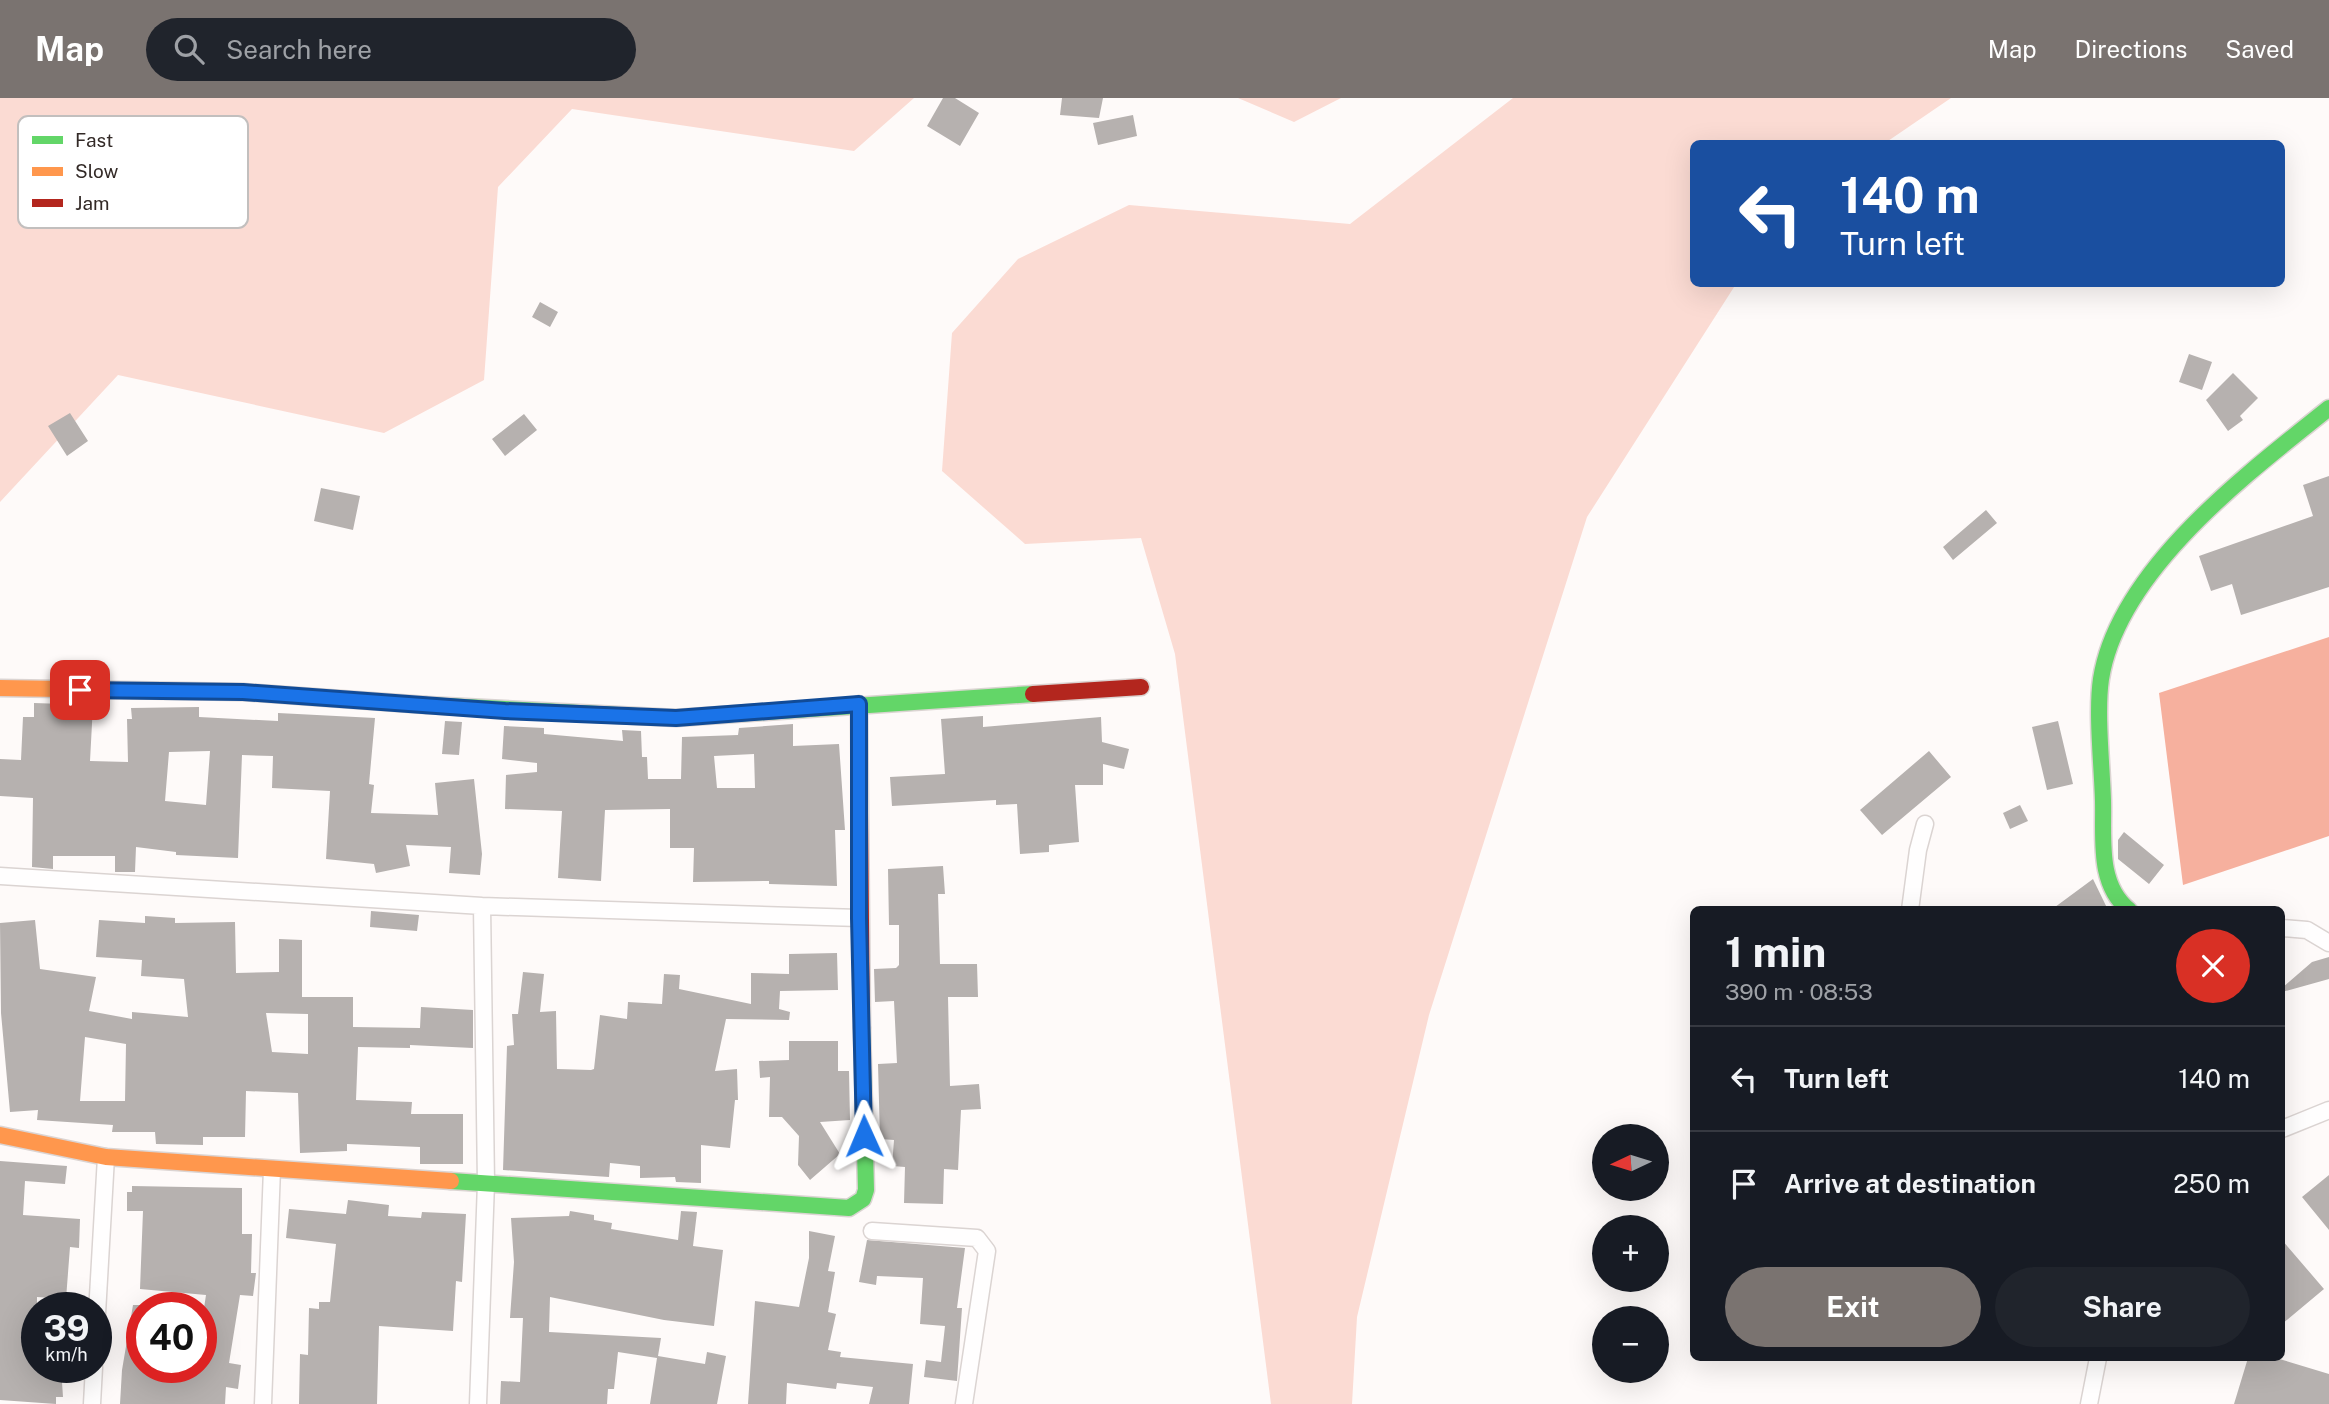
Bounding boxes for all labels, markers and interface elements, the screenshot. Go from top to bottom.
search box [146,18,636,81]
text: Map [35,30,104,68]
icon: search [170,30,208,68]
text: Search here [226,34,372,65]
text: Map [1988,35,2037,63]
text: Directions [2075,35,2187,63]
text: Saved [2225,35,2294,63]
legend [18,116,248,228]
text: Fast [75,129,113,151]
text: Slow [75,160,119,182]
text: 140 m [1840,166,1980,224]
icon: left [1725,168,1816,259]
text: Jam [75,192,109,214]
text: Turn left [1840,225,1965,262]
pin [50,660,110,720]
icon: arrive [61,671,99,709]
text: 1 min [1725,927,1826,976]
button: close [2176,929,2250,1003]
text: 390 m · 08:53 [1725,978,1873,1005]
icon: left [1725,1060,1763,1098]
text: Turn left [1784,1063,1889,1094]
text: 140 m [2178,1063,2250,1094]
position arrow [827,1099,901,1173]
north arrow [1592,1124,1670,1200]
map controls [1592,1124,1669,1383]
icon: arrive [1725,1165,1763,1203]
text: Arrive at destination [1784,1168,2036,1199]
text: 250 m [2173,1168,2250,1199]
button: + [1592,1215,1669,1292]
button: Exit [1725,1267,1981,1347]
button: Share [1995,1267,2250,1347]
speed limit sign: 40 [126,1292,217,1383]
button: − [1592,1306,1669,1383]
text: 39 [43,1308,90,1349]
text: km/h [45,1344,88,1365]

